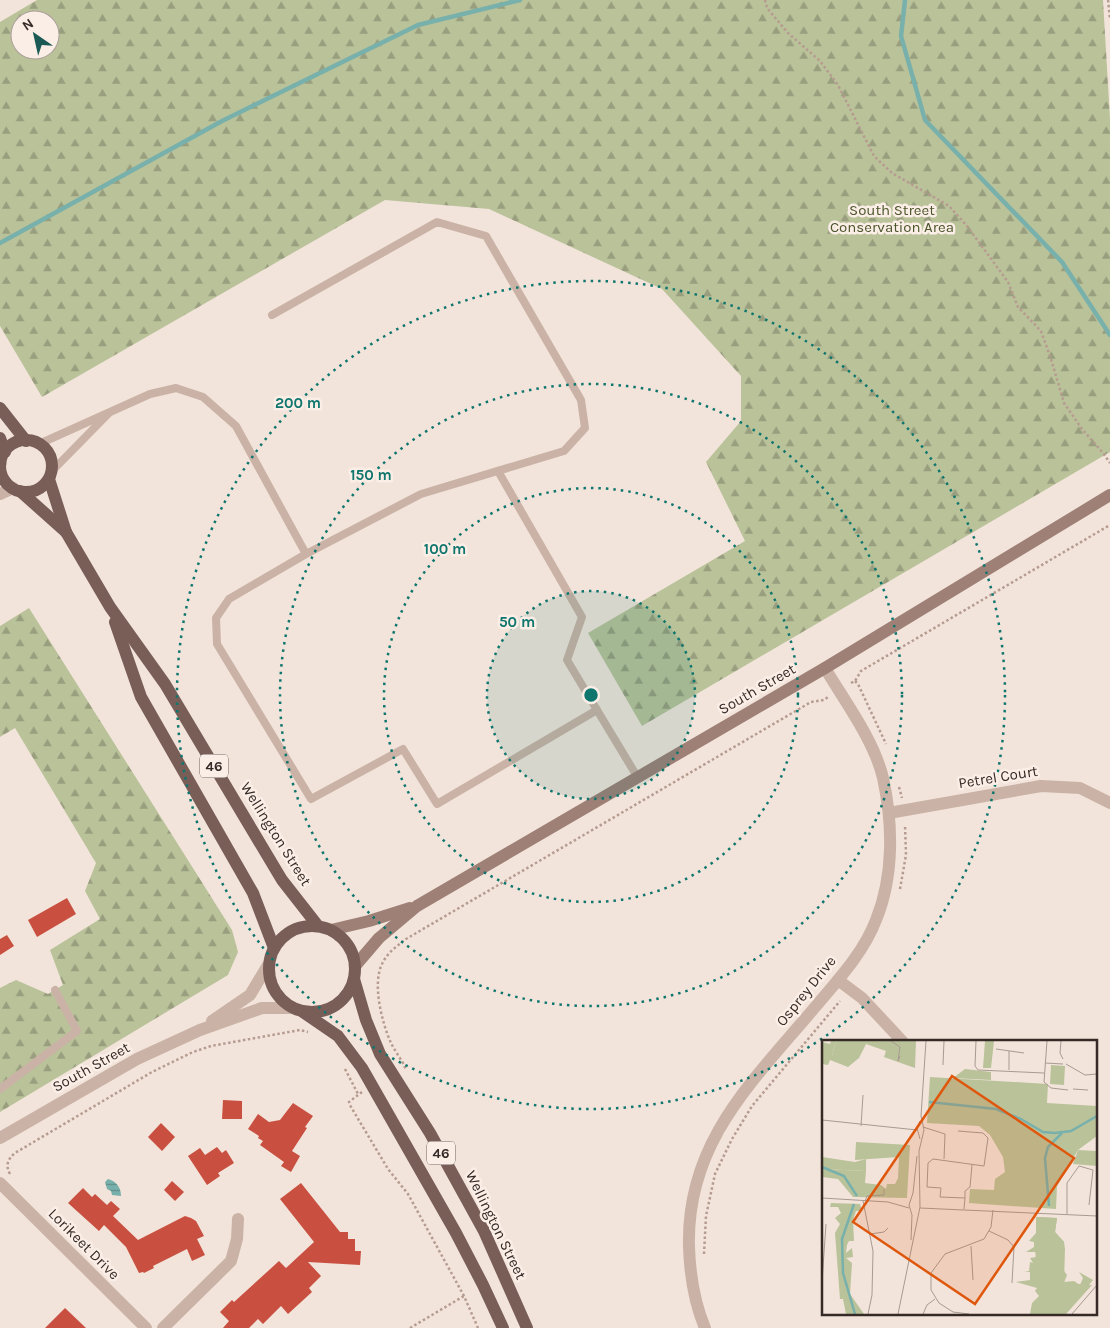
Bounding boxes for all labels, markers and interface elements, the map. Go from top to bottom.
north arrow [10,10,60,60]
text: N [19,15,37,34]
park label: South Street Conservation Area [830,201,954,236]
text: 200 m [275,394,321,412]
text: 150 m [350,466,392,484]
text: 100 m [424,540,466,558]
text: 50 m [499,613,535,631]
street label: South Street [715,660,799,718]
centre of rings [582,686,600,704]
road number: 46 [200,754,228,778]
street label: Petrel Court [957,762,1039,792]
street label: Wellington Street [237,779,315,889]
street label: Osprey Drive [772,952,840,1030]
street label: South Street [49,1038,133,1096]
inset map [822,1040,1098,1316]
road number: 46 [427,1142,455,1164]
street label: Wellington Street [462,1168,530,1283]
street label: Lorikeet Drive [45,1205,123,1283]

